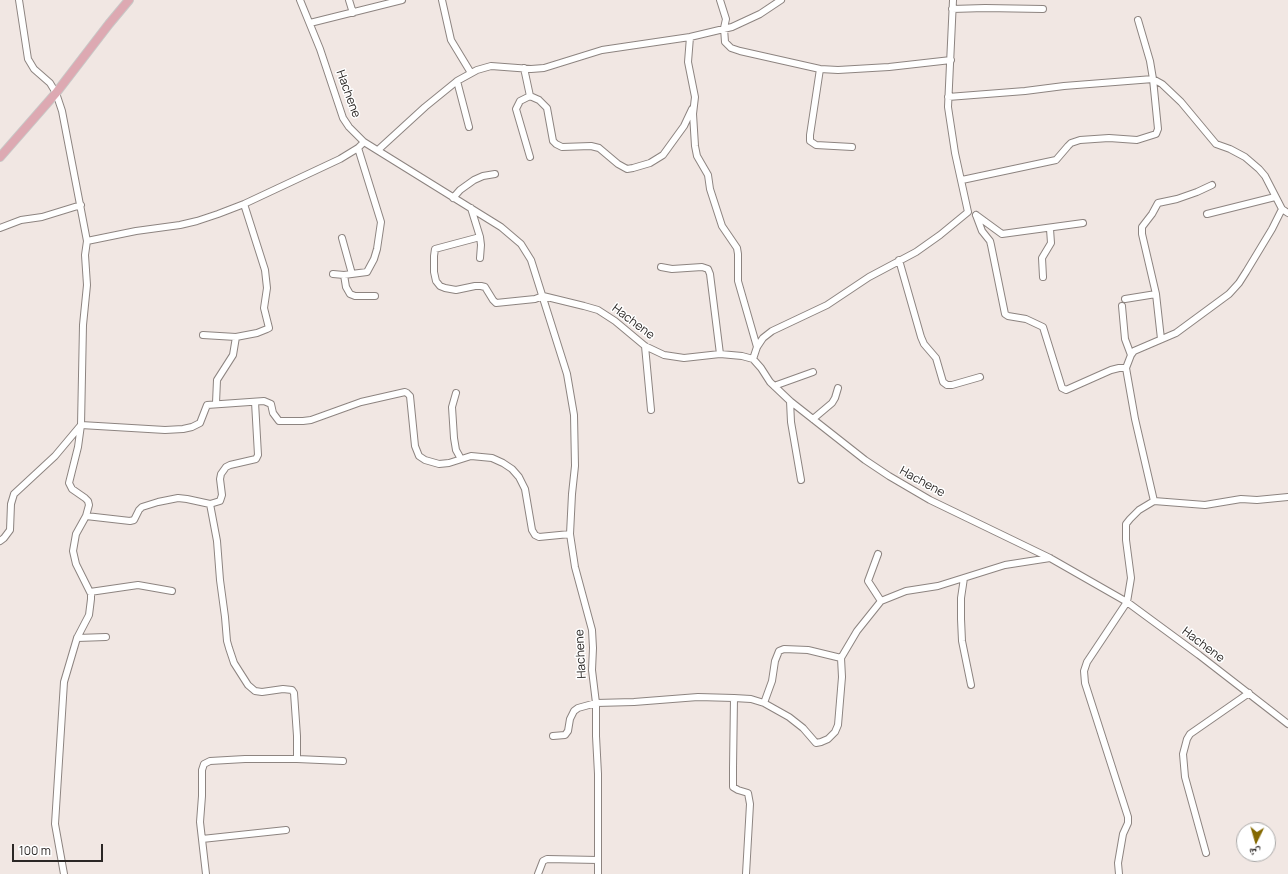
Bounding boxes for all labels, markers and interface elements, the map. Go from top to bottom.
street label: Hachene [333,68,363,120]
street label: Hachene [609,301,657,343]
street label: Hachene [897,464,947,500]
street label: Hachene [1179,624,1227,666]
street label: Hachene [573,629,589,679]
north arrow [1236,822,1276,862]
scale bar [14,836,105,862]
text: 100 m [19,842,51,859]
text: ش [1249,845,1261,861]

